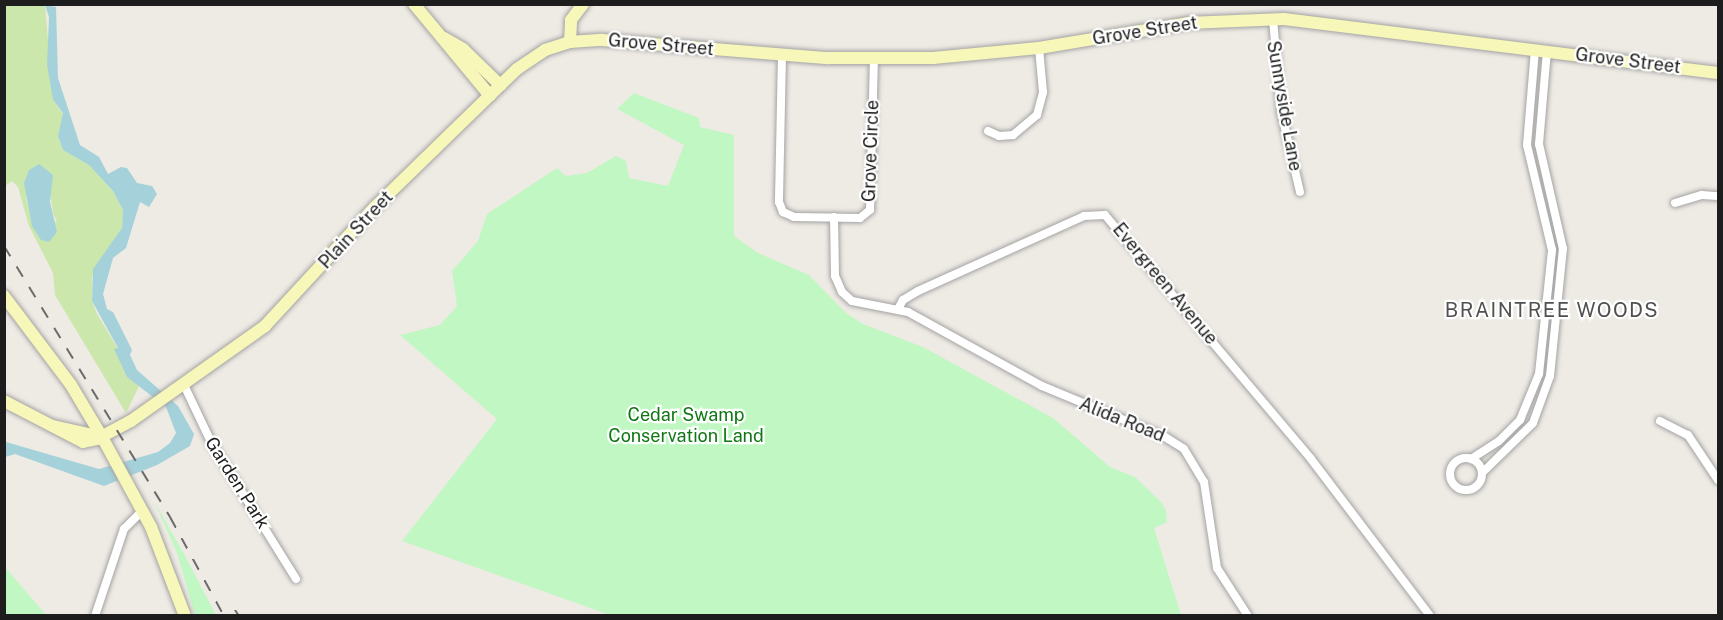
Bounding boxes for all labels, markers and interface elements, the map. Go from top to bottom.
street label: Grove Street [1091,12,1199,50]
street label: Grove Street [607,30,715,60]
street label: Sunnyside Lane [1262,39,1306,173]
street label: Grove Street [1574,44,1682,78]
street label: Grove Circle [858,100,884,202]
street label: Plain Street [314,187,398,273]
street label: Evergreen Avenue [1108,219,1222,349]
district label: BRAINTREE WOODS [1445,298,1659,322]
street label: Alida Road [1076,393,1168,447]
park label: Cedar Swamp Conservation Land [608,405,764,448]
street label: Garden Park [200,433,274,533]

